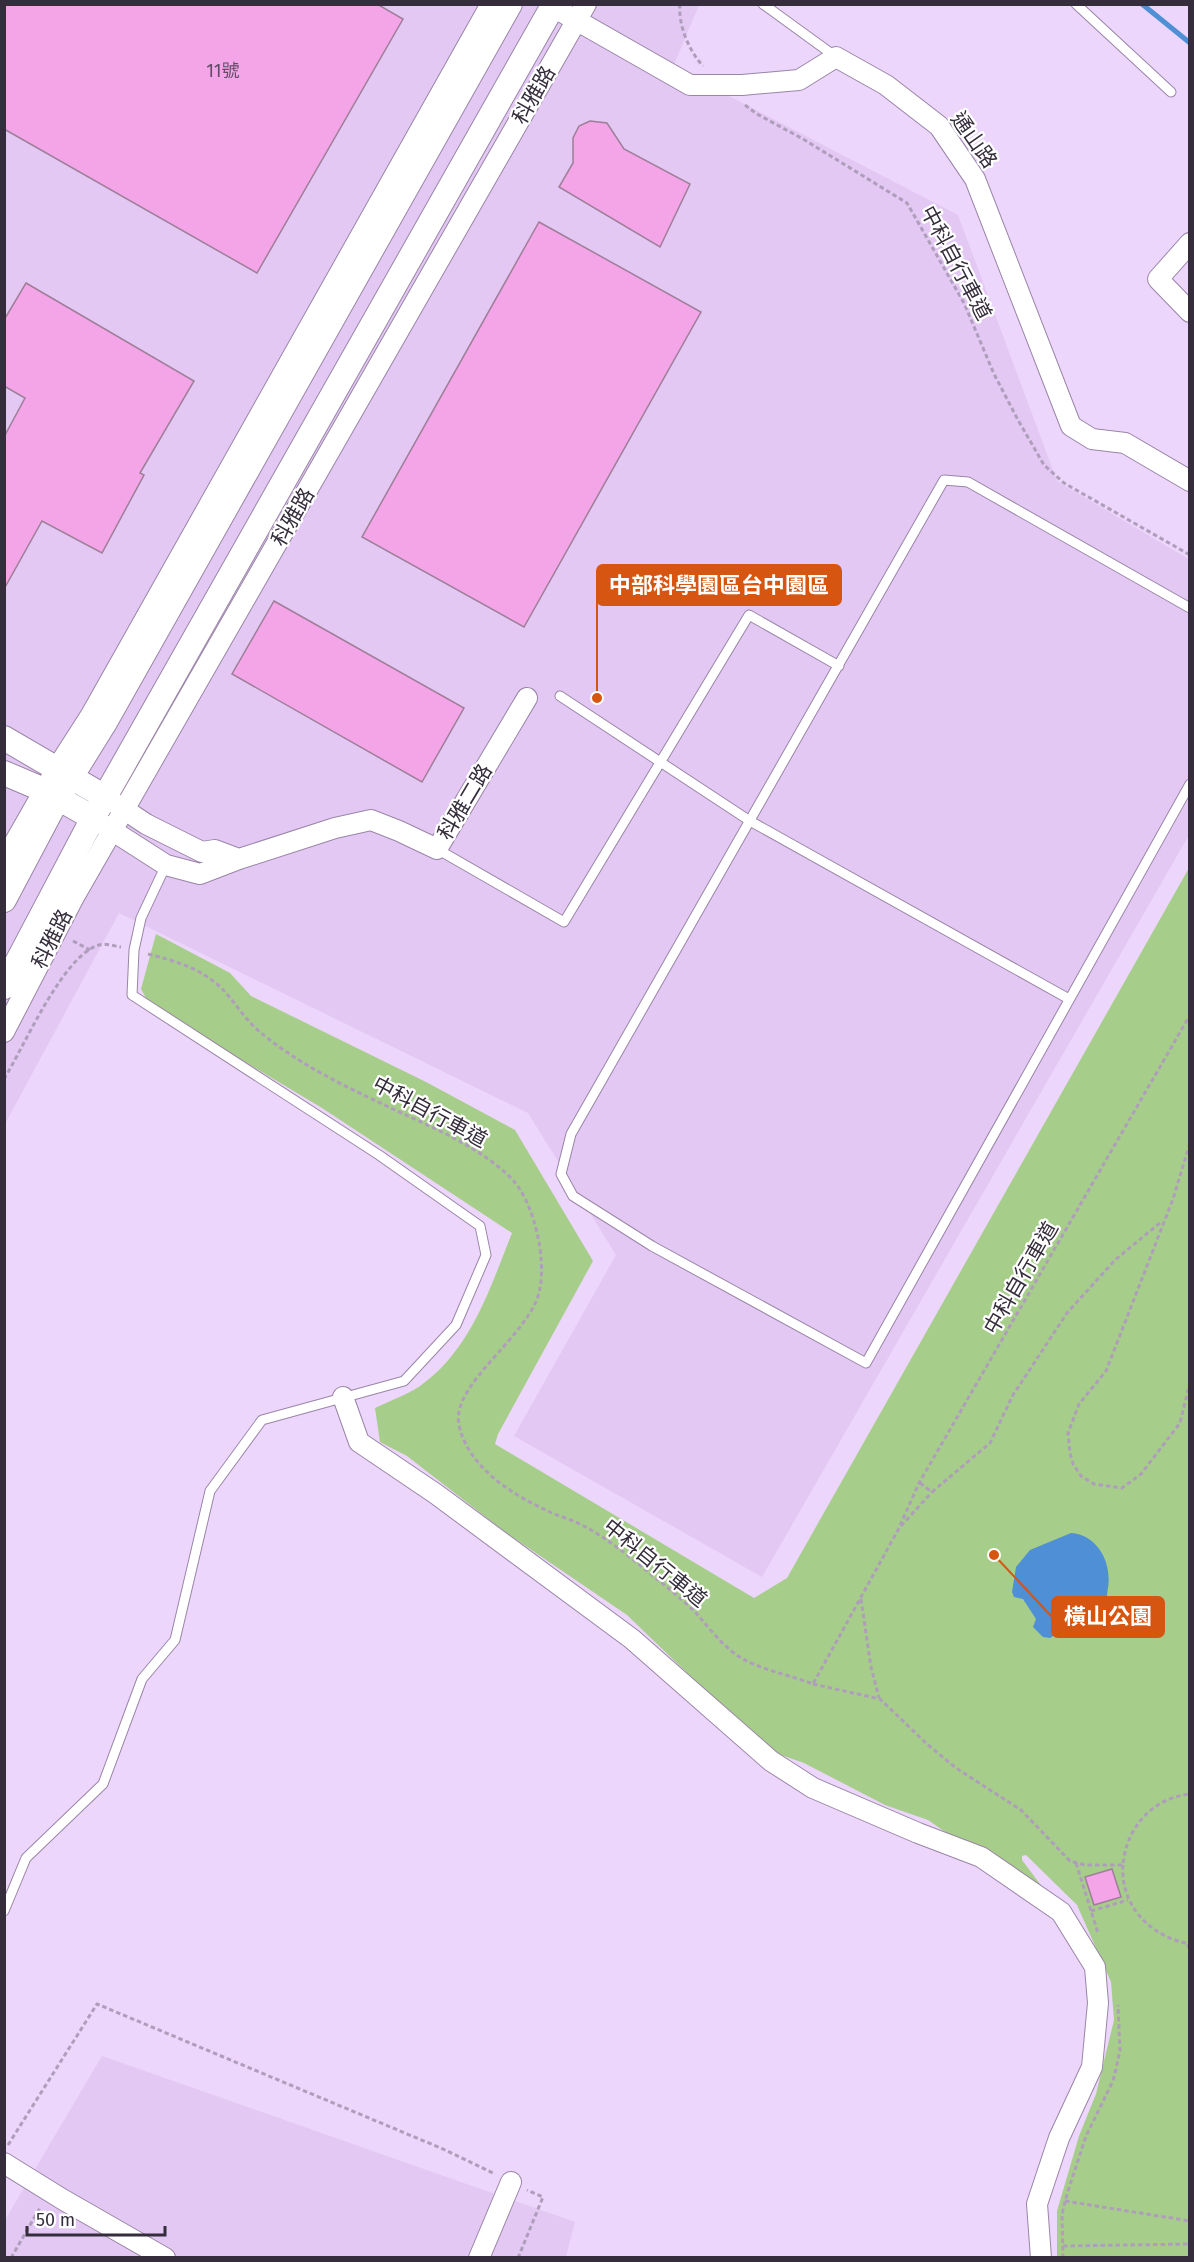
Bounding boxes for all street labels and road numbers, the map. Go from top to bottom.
street label: 科雅路 [507,61,561,129]
street label: 通山路 [945,107,1003,173]
street label: 中科自行車道 [915,201,997,325]
street label: 科雅路 [266,483,320,551]
street label: 科雅二路 [432,759,498,845]
street label: 科雅路 [26,905,78,973]
street label: 中科自行車道 [368,1071,492,1153]
street label: 中科自行車道 [978,1217,1064,1339]
street label: 中科自行車道 [598,1513,712,1613]

